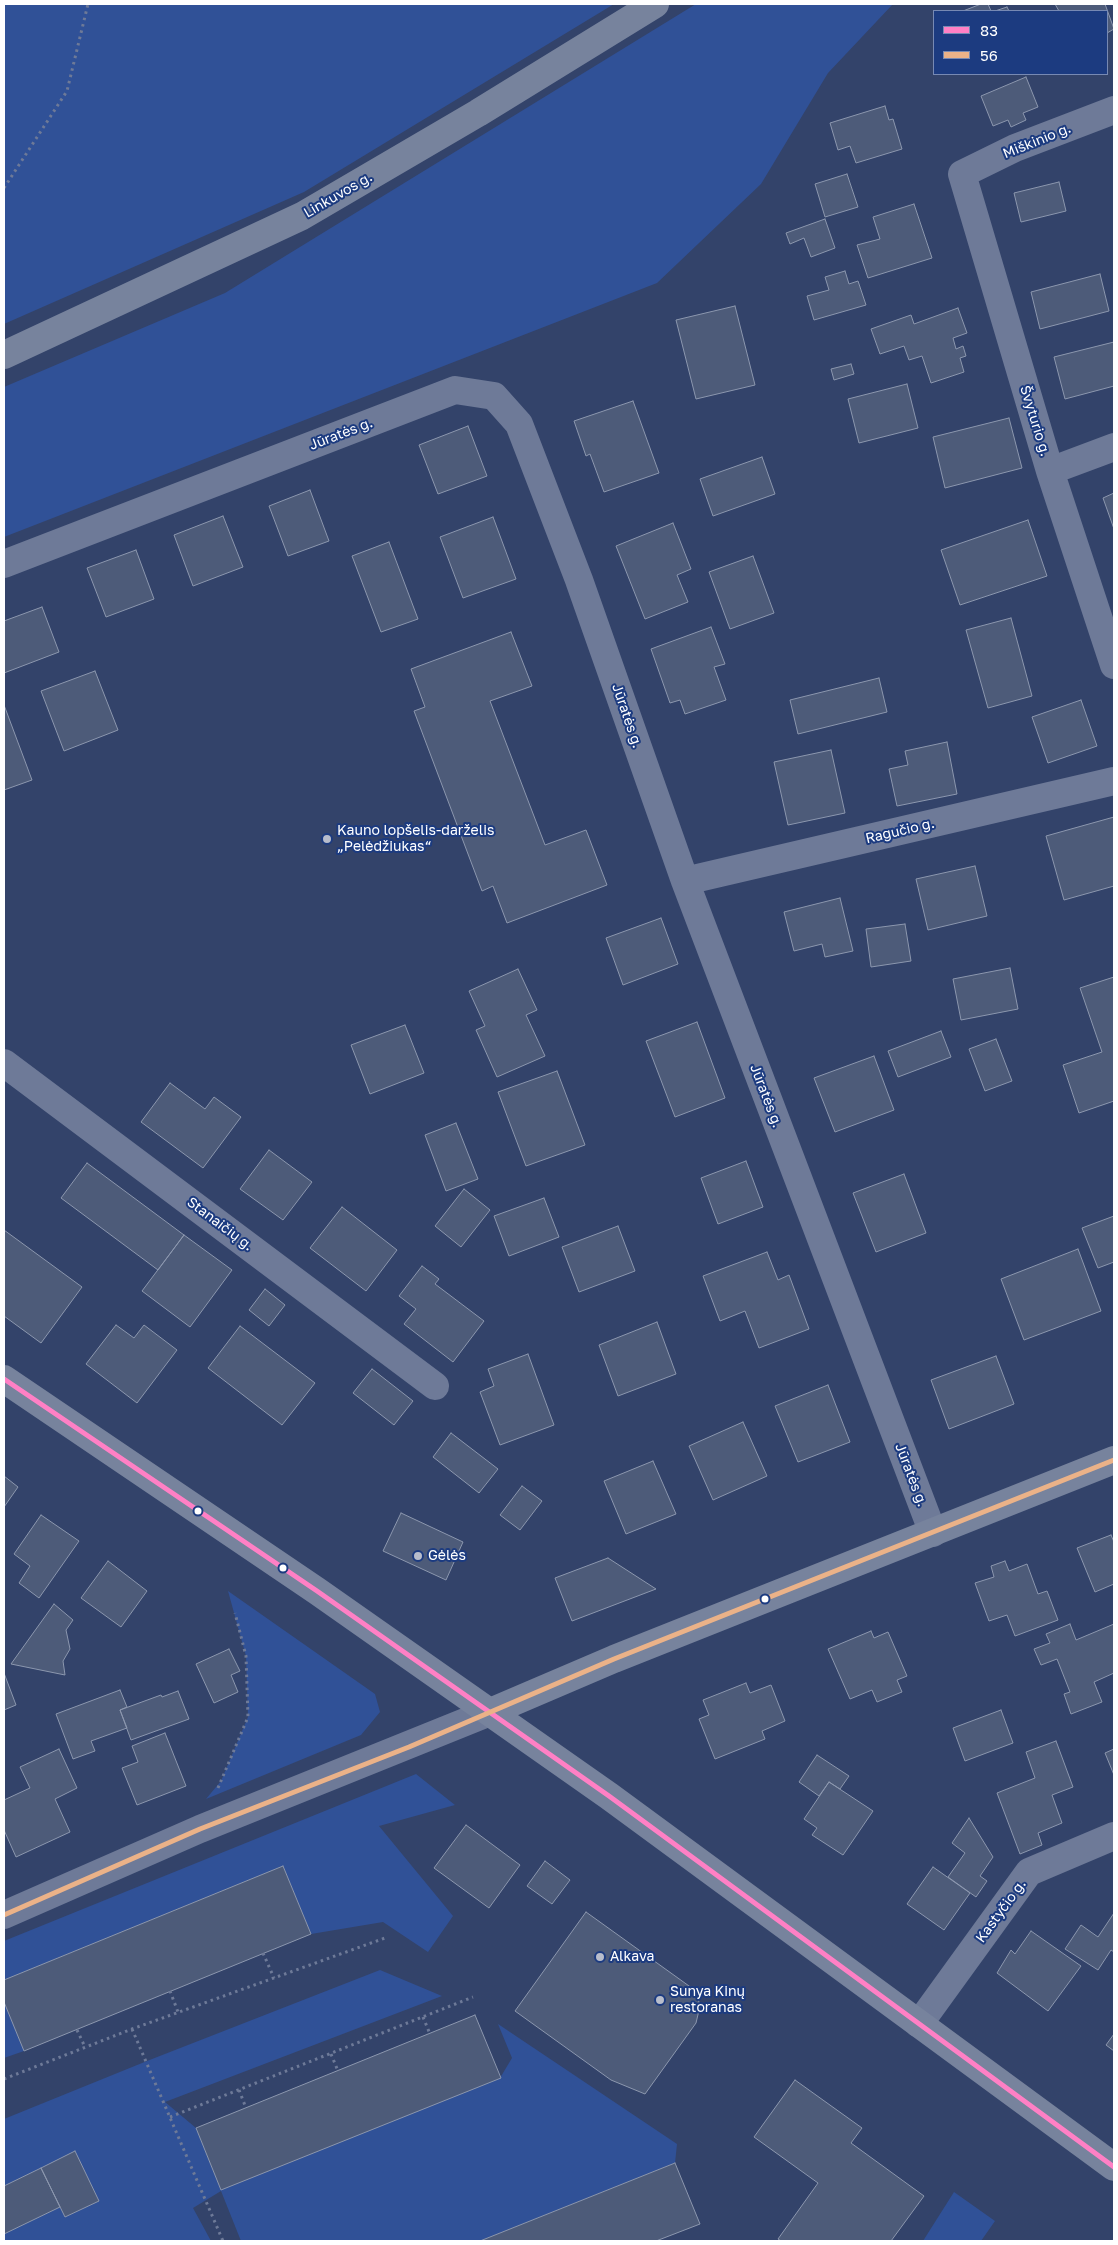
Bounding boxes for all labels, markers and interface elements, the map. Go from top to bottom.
legend [933,10,1108,75]
text: 83 [980,21,998,39]
text: 56 [980,46,998,64]
street label: Miškinio g. [1000,120,1074,162]
street label: Linkuvos g. [301,169,375,221]
street label: Švyturio g. [1016,383,1054,459]
street label: Jūratės g. [307,414,375,454]
street label: Jūratės g. [608,682,646,750]
street label: Ragučio g. [864,815,936,847]
place label: Kauno lopšelis-darželis „Pelėdžiukas“ [337,823,494,856]
marker: Kauno lopšelis-darželis „Pelėdžiukas“ [321,833,333,845]
street label: Jūratės g. [746,1062,786,1130]
street label: Stanaičių g. [184,1194,256,1254]
street label: Jūratės g. [891,1441,931,1509]
unlabelled marker [193,1506,203,1516]
place label: Gėlės [428,1548,466,1564]
marker: Gėlės [412,1550,424,1562]
unlabelled marker [278,1563,288,1573]
unlabelled marker [760,1594,770,1604]
street label: Kastyčio g. [972,1876,1030,1946]
place label: Alkava [610,1949,654,1965]
marker: Alkava [594,1951,606,1963]
place label: Sunya Kinų restoranas [670,1984,745,2016]
marker: Sunya Kinų restoranas [654,1994,666,2006]

